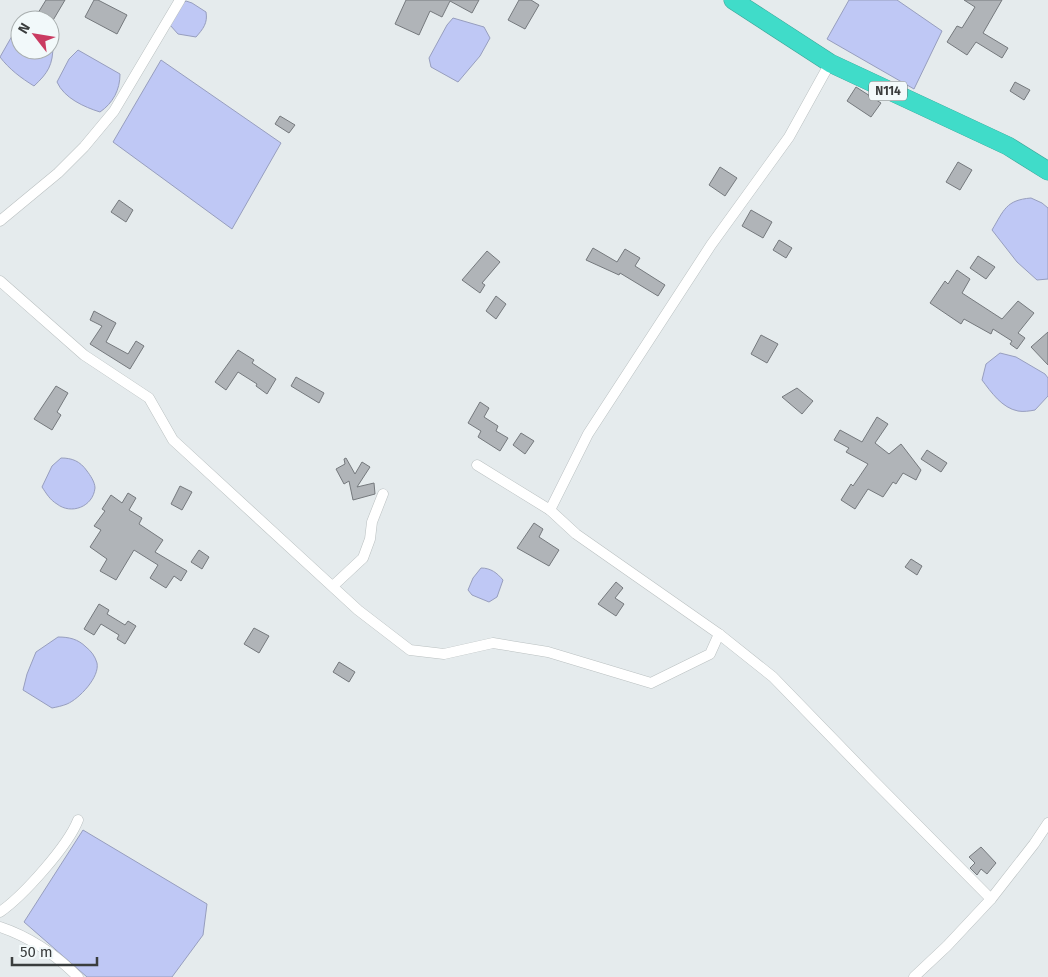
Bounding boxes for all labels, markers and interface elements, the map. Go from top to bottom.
north arrow [10,10,60,60]
text: N [15,20,34,37]
road number: N114 [869,82,907,100]
scale bar [12,934,98,966]
text: 50 m [20,943,53,961]

